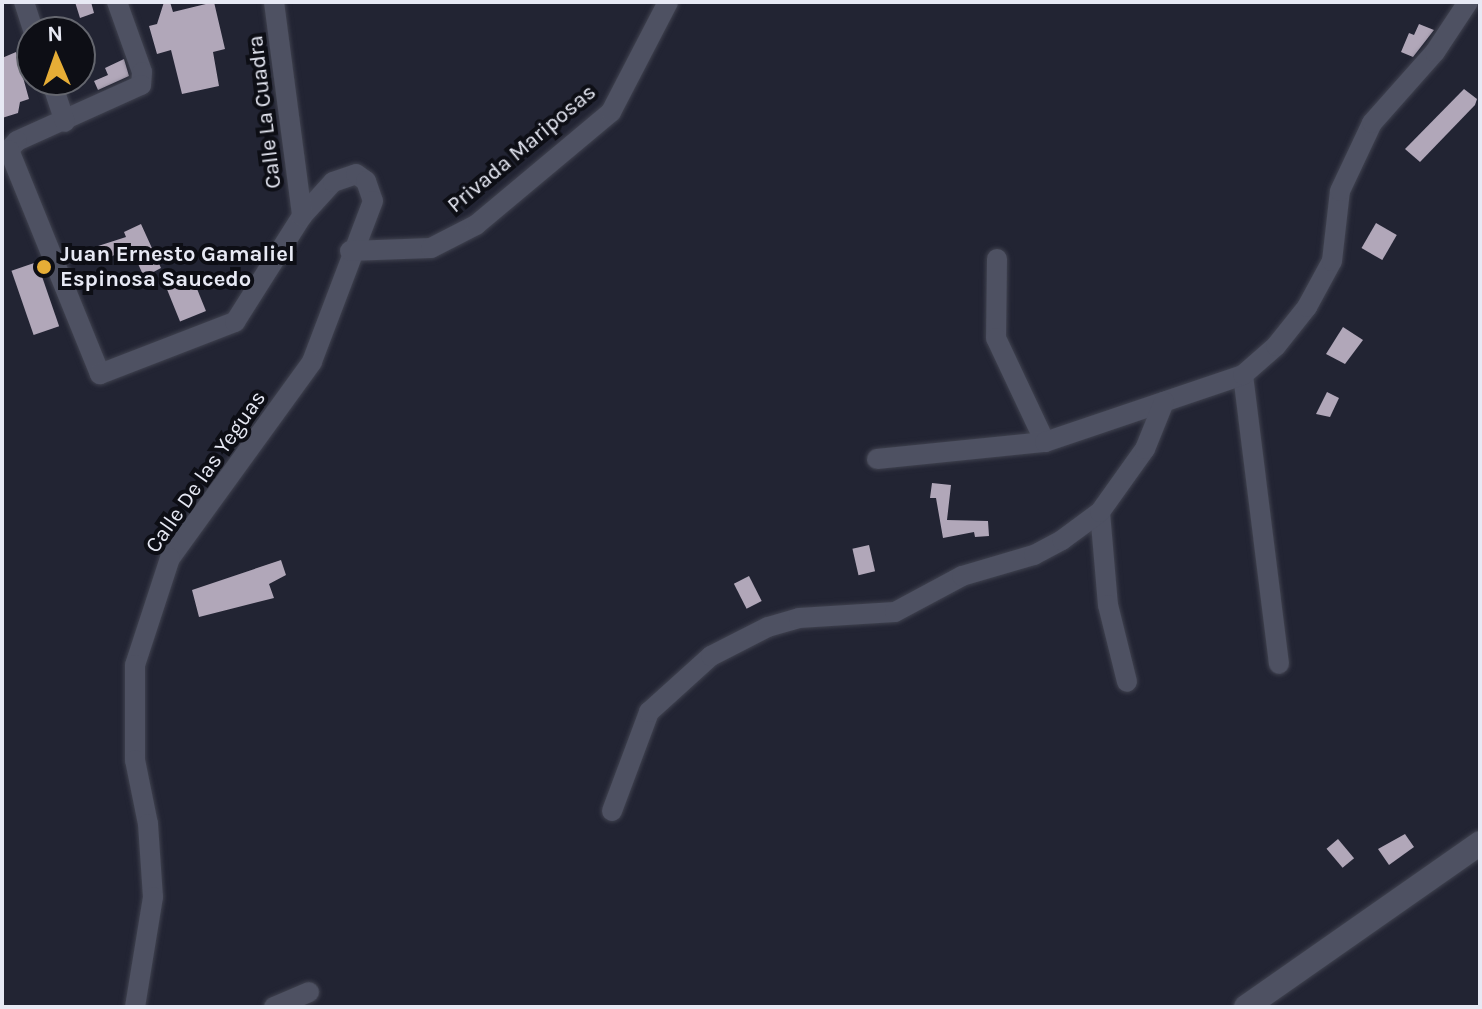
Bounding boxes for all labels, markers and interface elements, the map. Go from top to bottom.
north arrow [16,16,96,96]
text: N [47,21,64,47]
street label: Calle La Cuadra [243,34,287,190]
street label: Privada Mariposas [442,79,602,219]
place label: Juan Ernesto Gamaliel Espinosa Saucedo [60,241,295,292]
marker: Juan Ernesto Gamaliel Espinosa Saucedo [35,258,53,276]
street label: Calle De las Yeguas [140,386,272,558]

